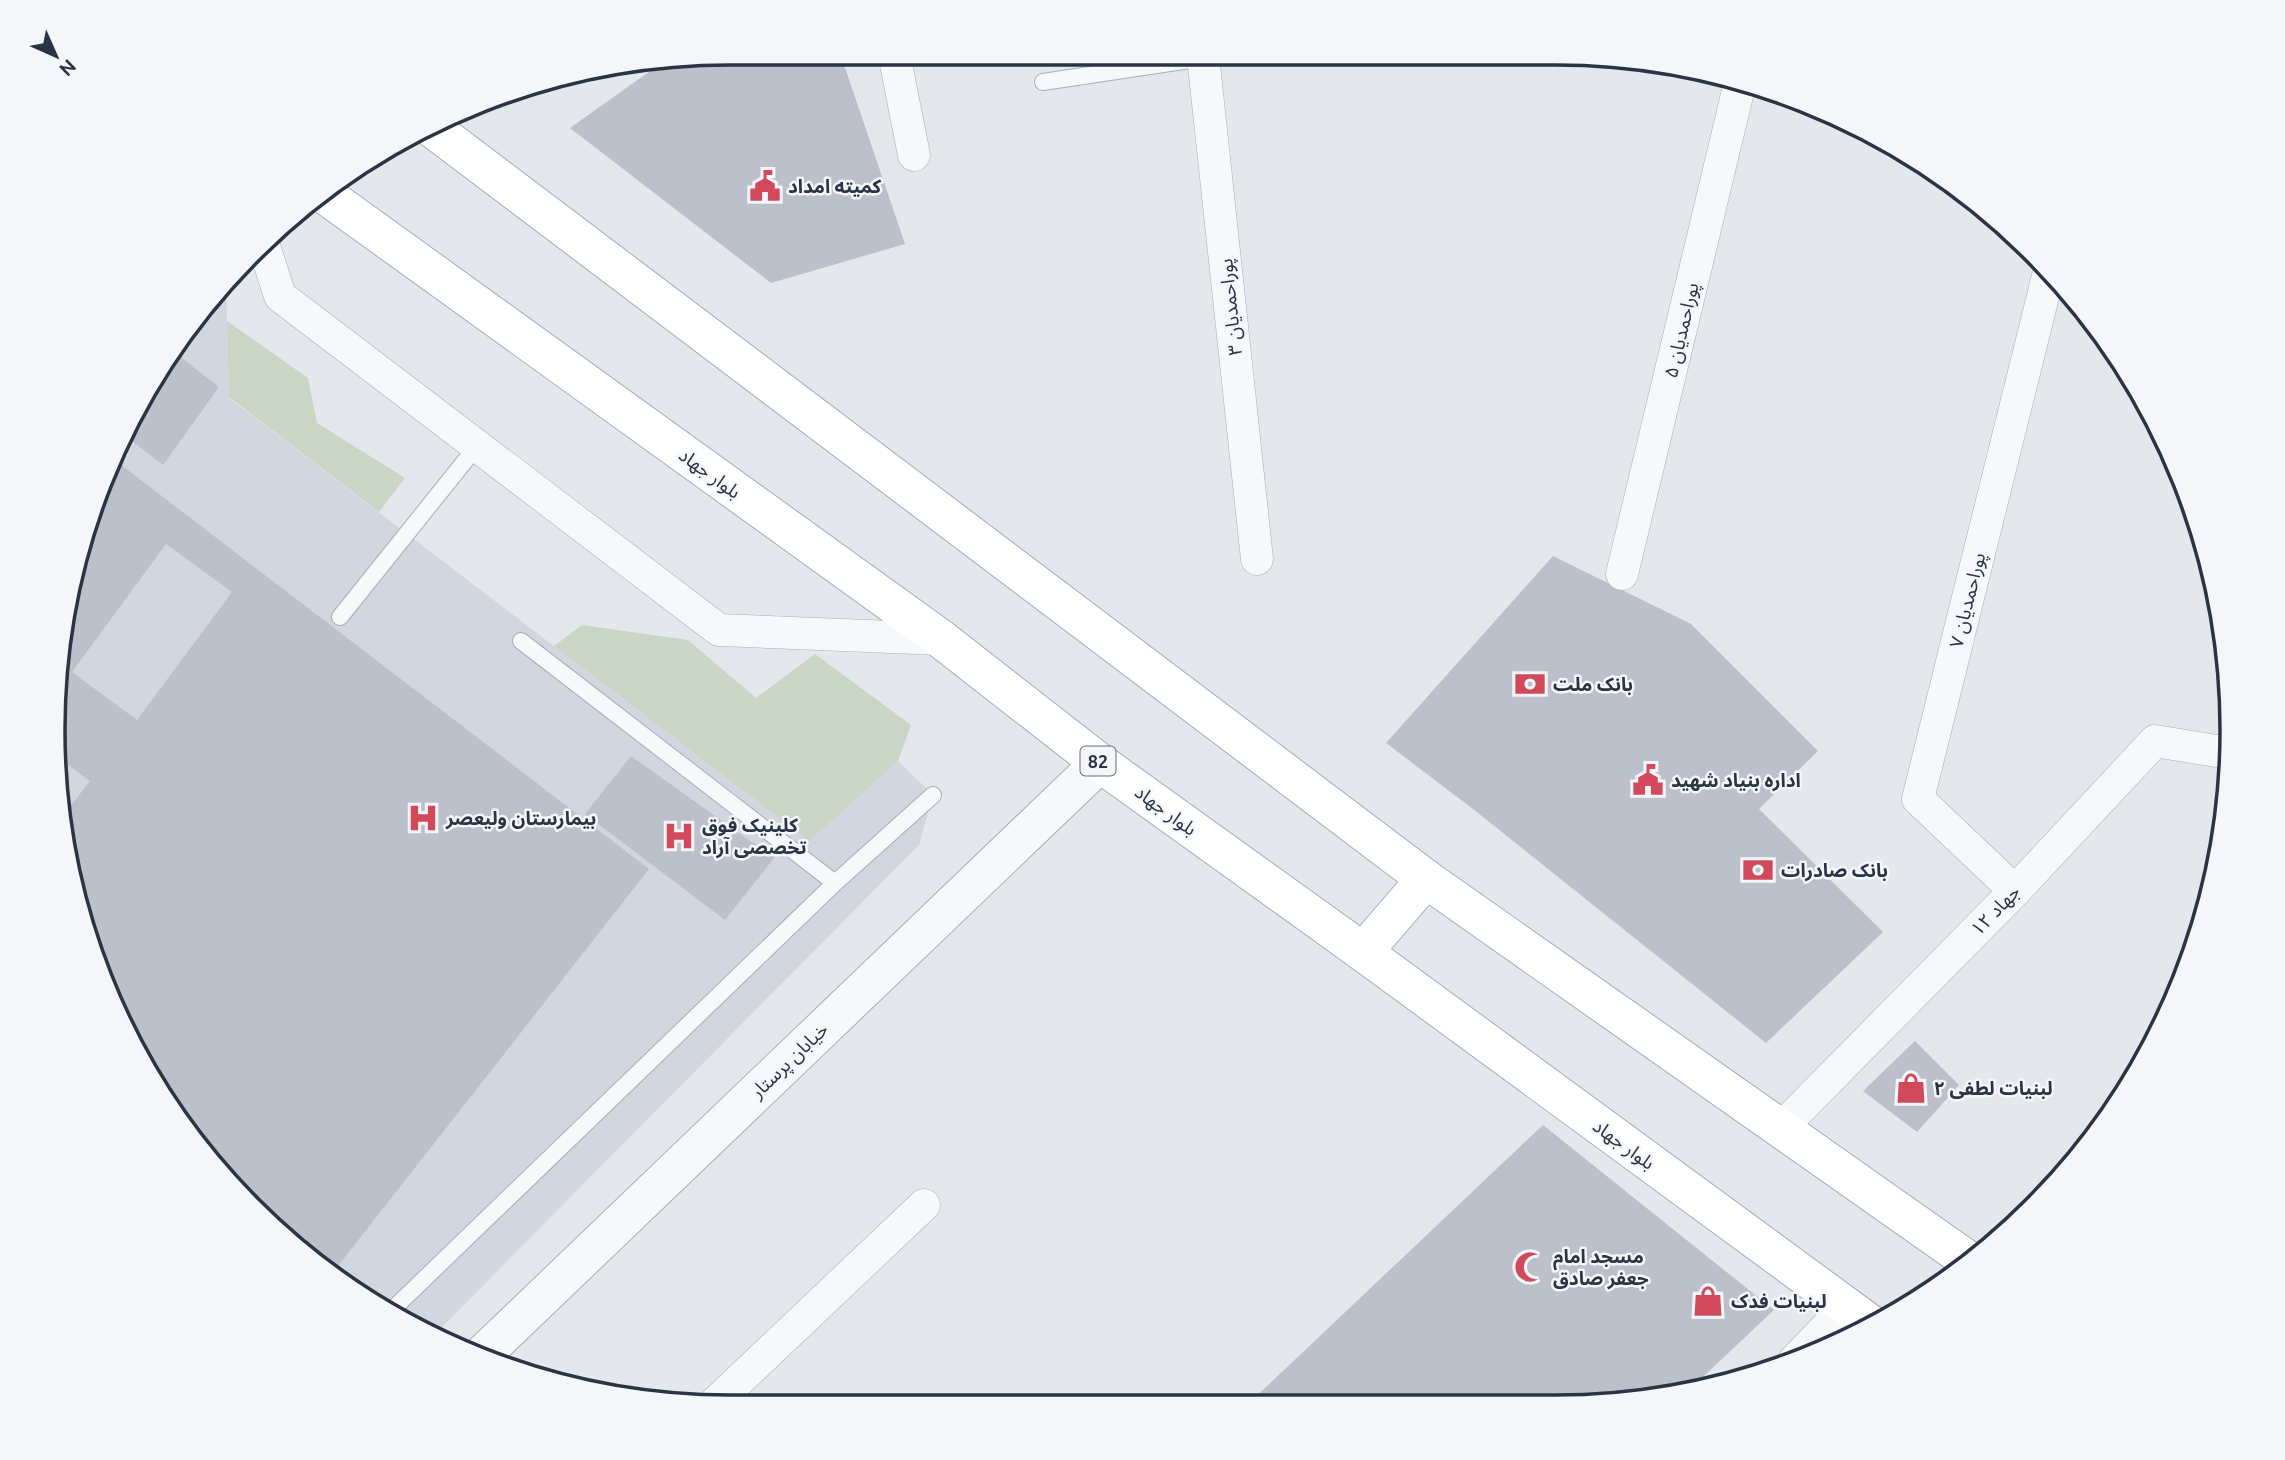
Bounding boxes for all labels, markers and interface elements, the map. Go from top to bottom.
north arrow [21,21,91,91]
text: N [55,55,81,81]
public building icon: کمیته امداد [748,169,782,203]
place label: کمیته امداد [788,175,882,197]
street label: پوراحمدیان ۳ [1214,257,1248,357]
street label: پوراحمدیان ۵ [1659,280,1705,380]
street label: بلوار جهاد [674,443,745,504]
street label: پوراحمدیان ۷ [1945,550,1992,650]
bank icon: بانک ملت [1513,667,1547,701]
place label: بانک ملت [1553,673,1633,695]
road number: 82 [1080,746,1116,776]
public building icon: اداره بنیاد شهید [1631,763,1665,797]
place label: اداره بنیاد شهید [1671,769,1801,792]
street label: بلوار جهاد [1130,780,1201,841]
hospital icon: بیمارستان ولیعصر [406,801,440,835]
place label: بیمارستان ولیعصر [445,807,596,830]
place label: کلینیک فوق تخصصی آراد [702,814,807,859]
hospital icon: کلینیک فوق تخصصی آراد [662,819,696,853]
bank icon: بانک صادرات [1741,853,1775,887]
place label: بانک صادرات [1781,859,1888,882]
street label: جهاد ۱۲ [1966,880,2024,940]
street label: خیابان پرستار [745,1018,834,1105]
shop icon: لبنیات لطفی ۲ [1894,1071,1928,1105]
place label: لبنیات لطفی ۲ [1934,1077,2053,1099]
street label: بلوار جهاد [1588,1114,1659,1175]
place label: مسجد امام جعفر صادق [1553,1245,1649,1290]
mosque icon: مسجد امام جعفر صادق [1513,1250,1547,1284]
shop icon: لبنیات فدک [1691,1284,1725,1318]
place label: لبنیات فدک [1731,1290,1827,1312]

